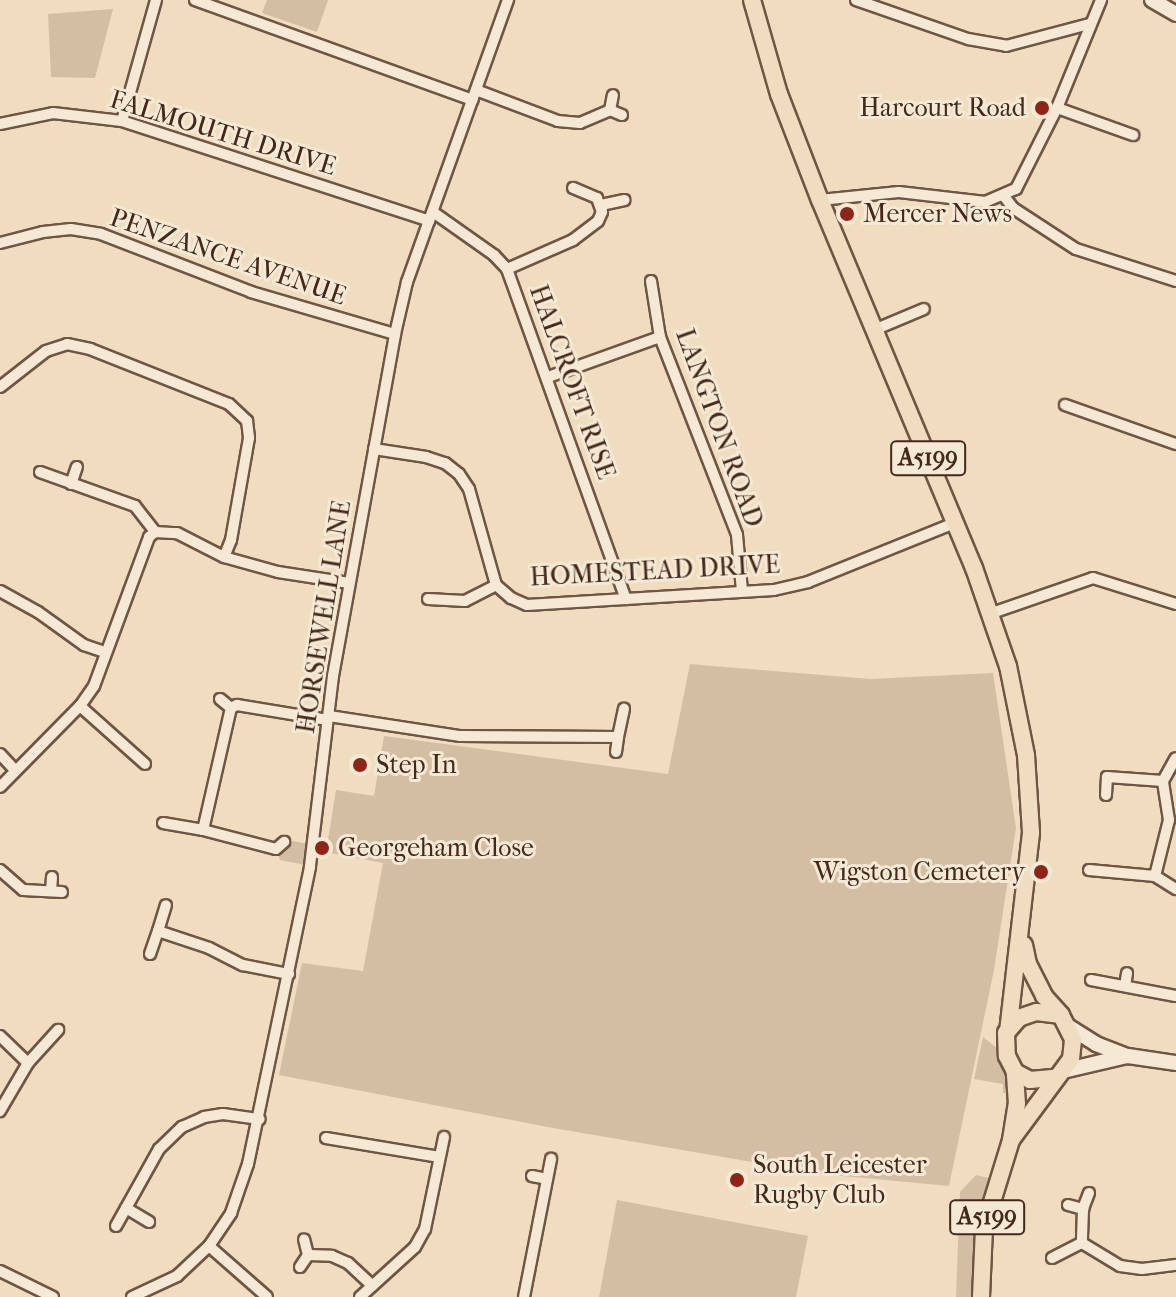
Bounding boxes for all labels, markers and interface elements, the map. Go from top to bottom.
street label: FALMOUTH DRIVE [106,84,340,182]
place label: Harcourt Road [859,92,1026,124]
marker: Harcourt Road [1033,99,1051,117]
place label: Mercer News [863,198,1012,230]
street label: PENZANCE AVENUE [106,202,350,312]
marker: Mercer News [838,205,856,223]
street label: HALCROFT RISE [522,281,622,483]
street label: LANGTON ROAD [669,325,769,531]
road number: A5199 [890,438,966,478]
street label: HORSEWELL LANE [290,498,358,736]
street label: HOMESTEAD DRIVE [529,549,781,593]
place label: Step In [376,749,456,781]
marker: Step In [351,756,369,774]
place label: Georgeham Close [338,832,534,864]
marker: Georgeham Close [313,839,331,857]
place label: Wigston Cemetery [814,856,1025,888]
marker: Wigston Cemetery [1032,863,1050,881]
place label: South Leicester Rugby Club [753,1149,927,1210]
marker: South Leicester Rugby Club [728,1171,746,1189]
road number: A5199 [949,1197,1025,1237]

